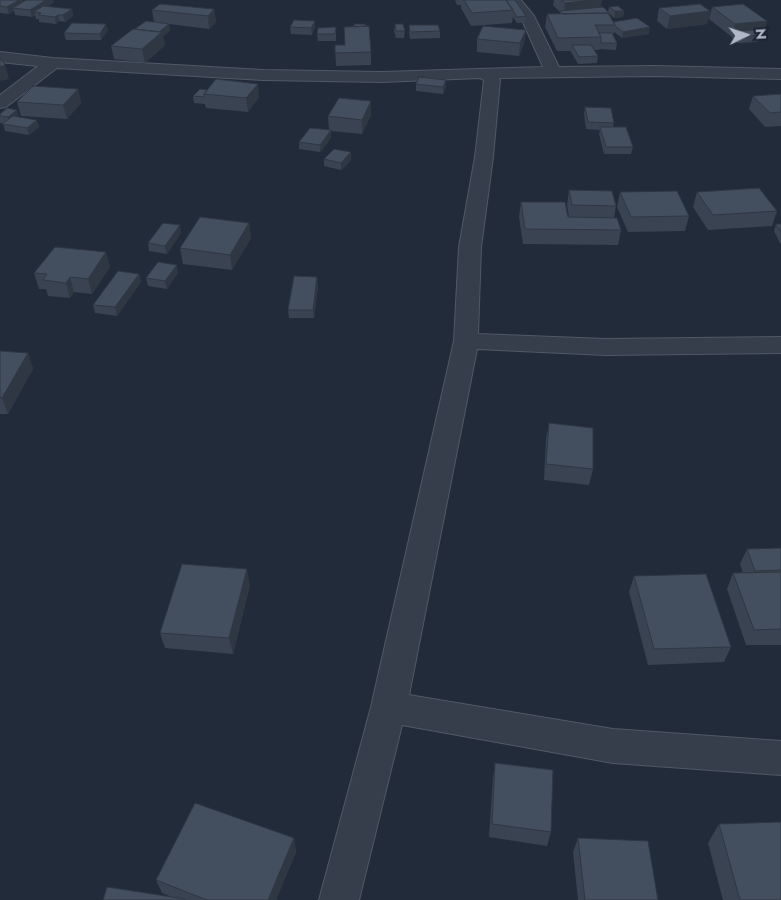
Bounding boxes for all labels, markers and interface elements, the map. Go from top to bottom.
north arrow [721,10,771,60]
text: N [751,28,771,40]

